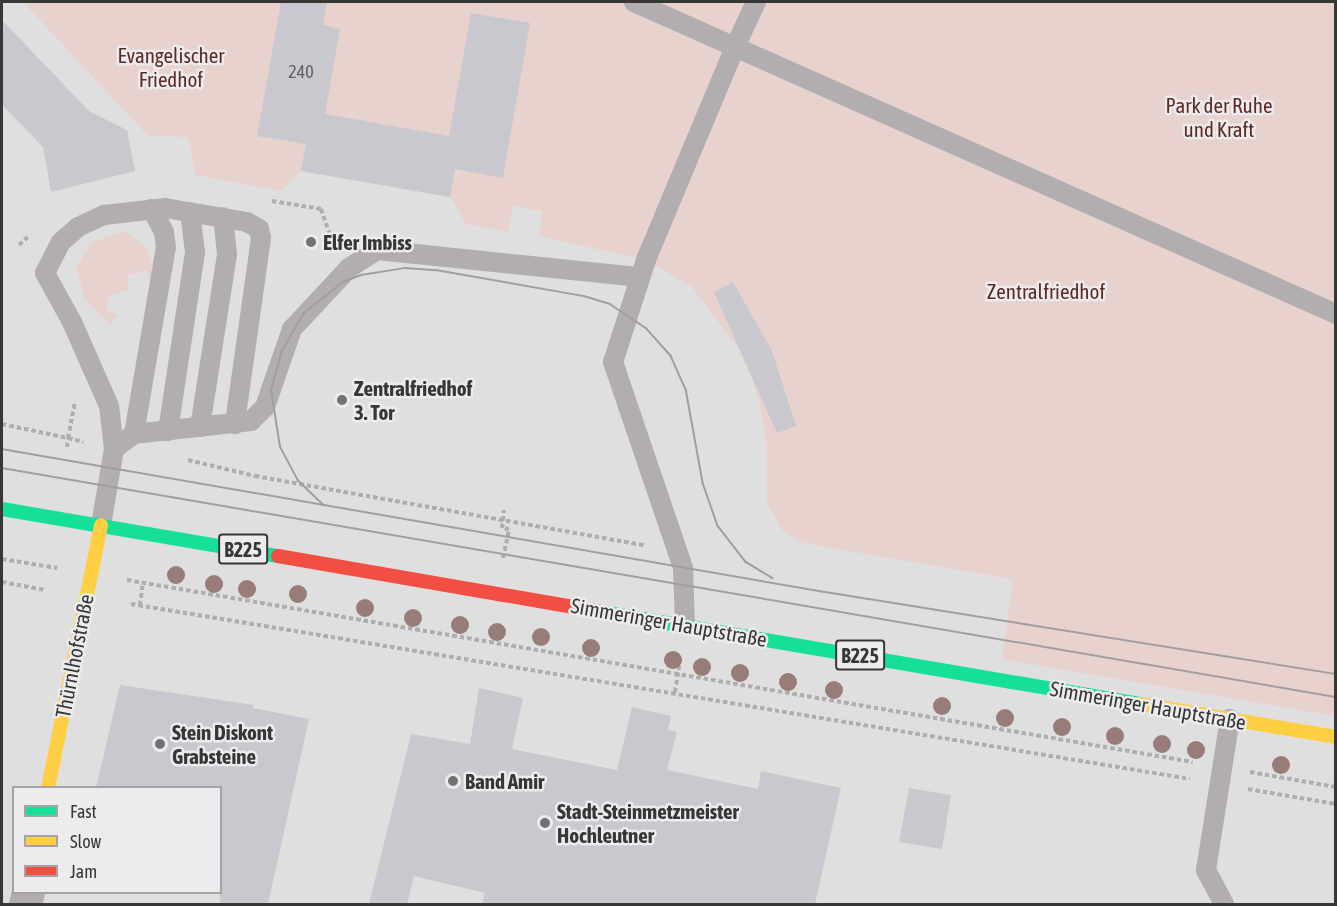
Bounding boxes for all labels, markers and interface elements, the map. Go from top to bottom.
park label: Evangelischer Friedhof [118,42,224,92]
house number: 240 [288,61,314,83]
park label: Park der Ruhe und Kraft [1166,92,1272,142]
place label: Elfer Imbiss [323,229,412,255]
marker: Elfer Imbiss [304,235,318,249]
park label: Zentralfriedhof [987,278,1105,304]
place label: Zentralfriedhof 3. Tor [354,375,472,425]
marker: Zentralfriedhof 3. Tor [335,393,349,407]
road number: B225 [218,532,268,566]
street label: Thürnlhofstraße [50,592,98,720]
street label: Simmeringer Hauptstraße [569,592,769,652]
road number: B225 [834,638,886,672]
street label: Simmeringer Hauptstraße [1048,675,1248,735]
place label: Stein Diskont Grabsteine [172,719,273,769]
marker: Stein Diskont Grabsteine [153,737,167,751]
place label: Band Amir [465,768,544,794]
marker: Band Amir [446,774,460,788]
legend [12,786,222,894]
place label: Stadt-Steinmetzmeister Hochleutner [557,798,739,848]
text: Fast [70,801,97,822]
marker: Stadt-Steinmetzmeister Hochleutner [538,816,552,830]
text: Slow [70,831,101,852]
text: Jam [70,861,97,882]

